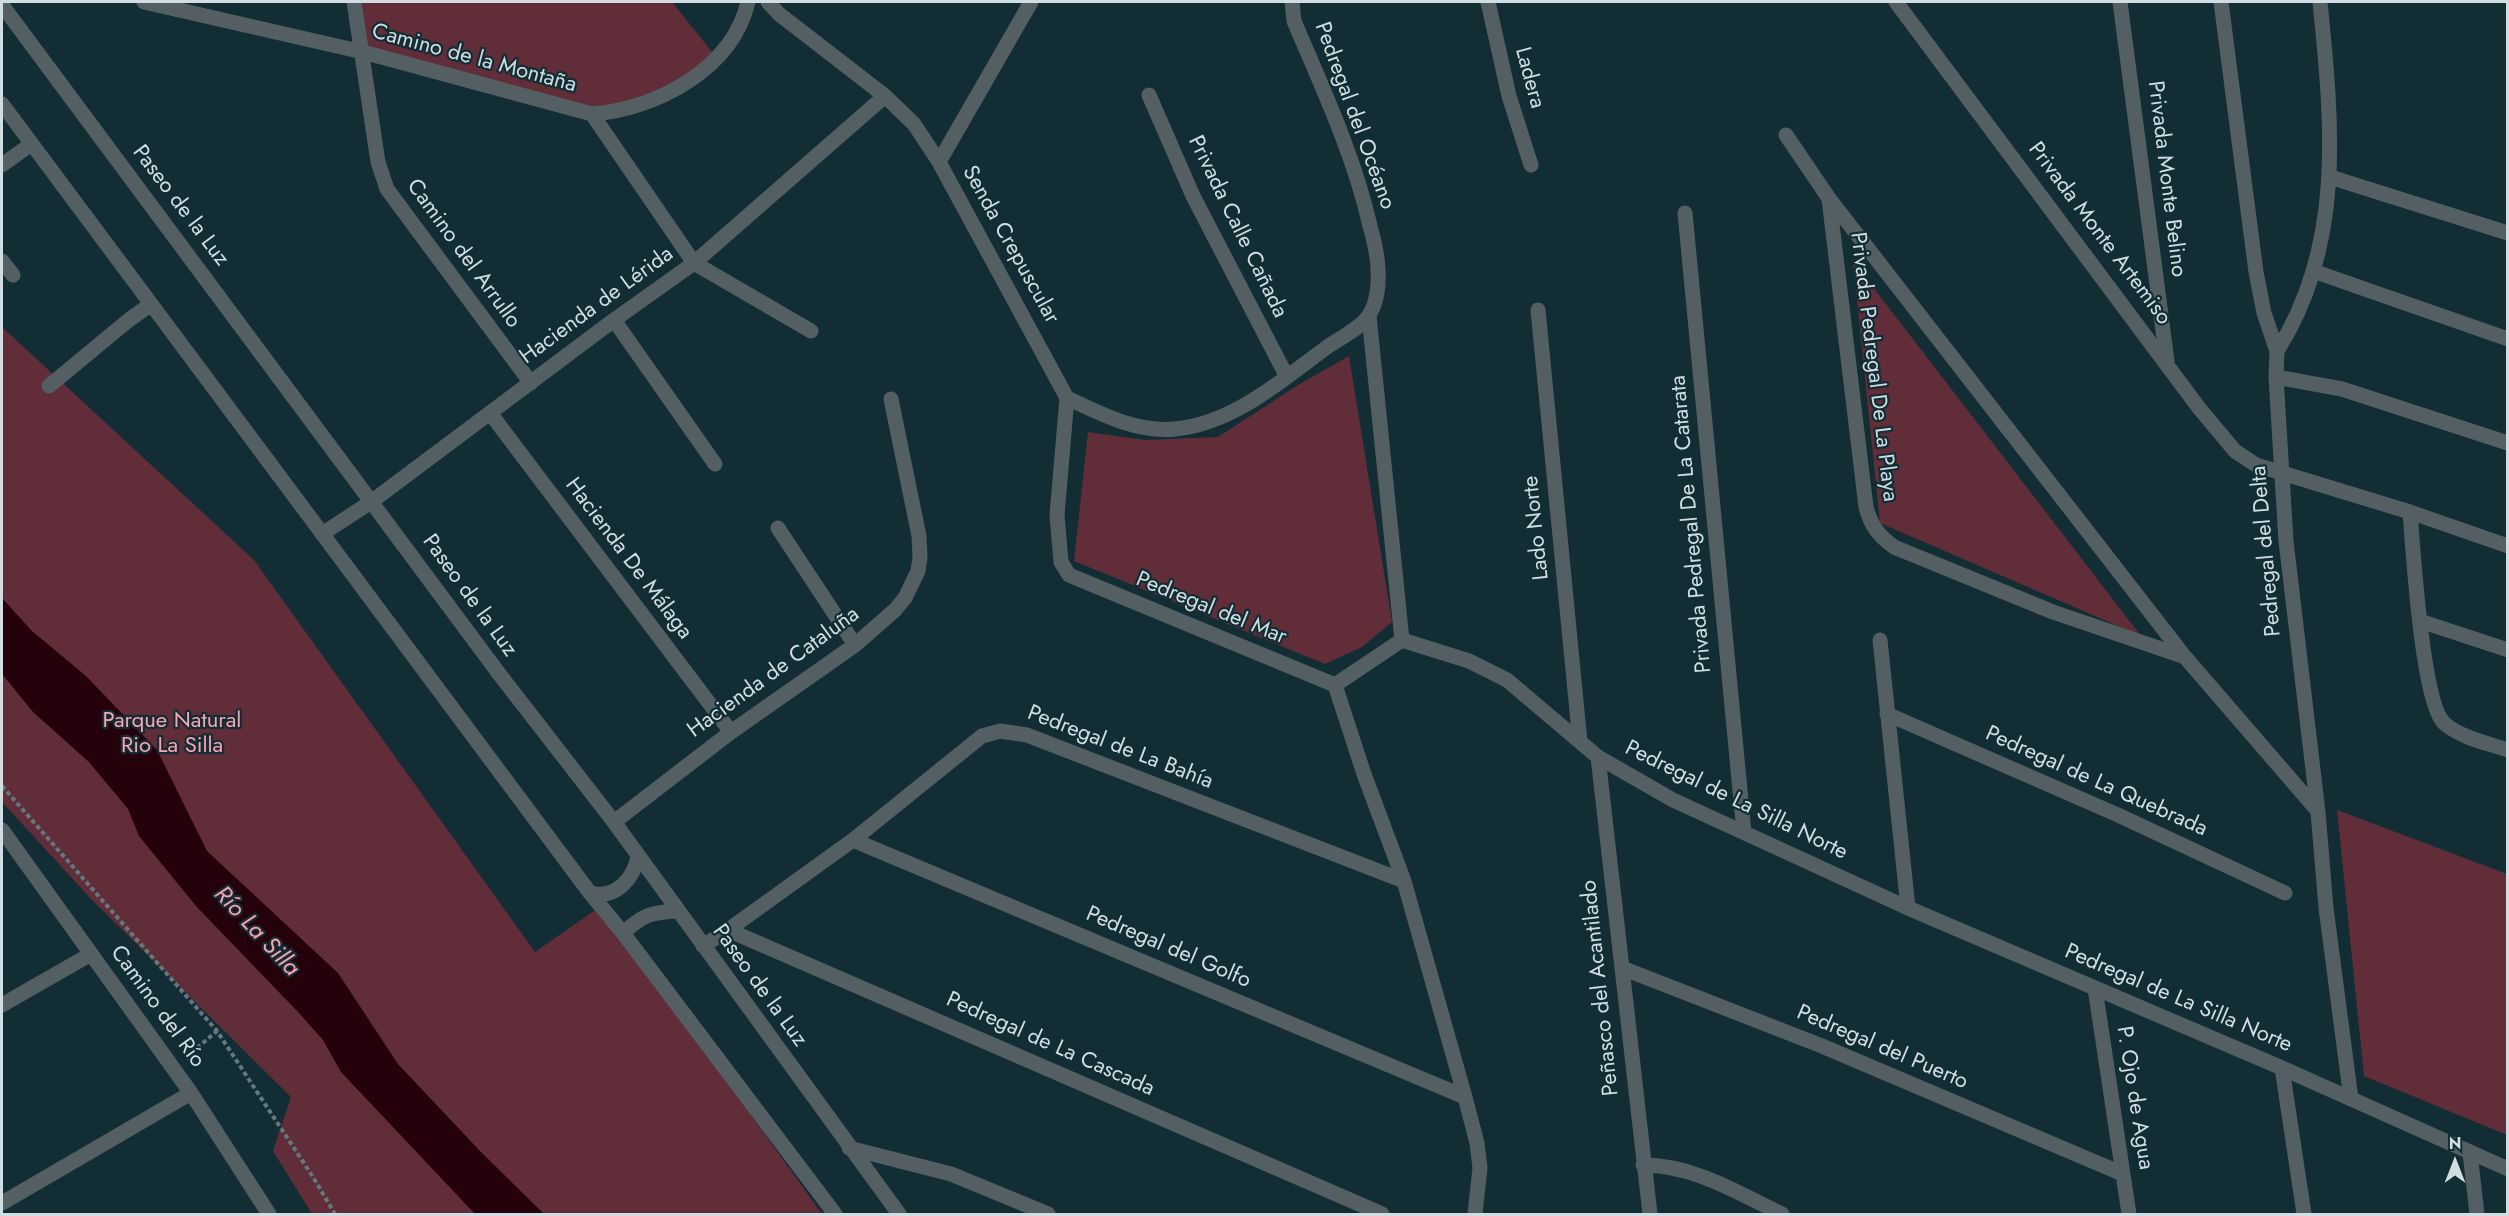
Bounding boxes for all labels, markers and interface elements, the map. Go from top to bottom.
street label: Camino de la Montaña [369,19,579,99]
street label: Pedregal del Océano [1308,19,1400,213]
street label: Ladera [1508,44,1550,112]
street label: Privada Monte Belino [2141,79,2191,279]
street label: Privada Calle Cañada [1181,132,1293,322]
street label: Privada Monte Artemiso [2022,137,2176,331]
street label: Paseo de la Luz [126,140,234,272]
street label: Senda Crepuscular [956,161,1064,329]
street label: Camino del Arrullo [400,174,526,334]
street label: Privada Pedregal De La Playa [1843,231,1903,503]
street label: Hacienda de Lérida [515,241,679,371]
street label: Privada Pedregal De La Catarata [1666,374,1718,674]
street label: Pedregal del Delta [2246,465,2288,637]
street label: Hacienda De Málaga [559,473,697,645]
street label: Lado Norte [1518,474,1556,582]
street label: Paseo de la Luz [416,530,522,662]
street label: Pedregal del Mar [1132,567,1290,651]
street label: Hacienda de Cataluña [683,602,865,744]
street label: Pedregal de La Bahía [1023,700,1217,796]
park label: Parque Natural Rio La Silla [103,709,241,760]
street label: Pedregal de La Quebrada [1981,721,2211,843]
street label: Pedregal de La Silla Norte [1620,736,1852,866]
street label: Peñasco del Acantilado [1577,879,1625,1097]
water label: Río La Silla [207,881,305,983]
street label: Pedregal del Golfo [1082,901,1254,995]
street label: Paseo de la Luz [706,920,812,1052]
street label: Pedregal de La Silla Norte [2060,939,2296,1059]
street label: Camino del Río [104,941,210,1073]
street label: Pedregal de La Cascada [942,987,1158,1103]
street label: Pedregal del Puerto [1792,1000,1972,1096]
street label: P. Ojo de Agua [2110,1024,2158,1172]
north arrow [2425,1132,2485,1192]
text: N [2449,1132,2461,1155]

